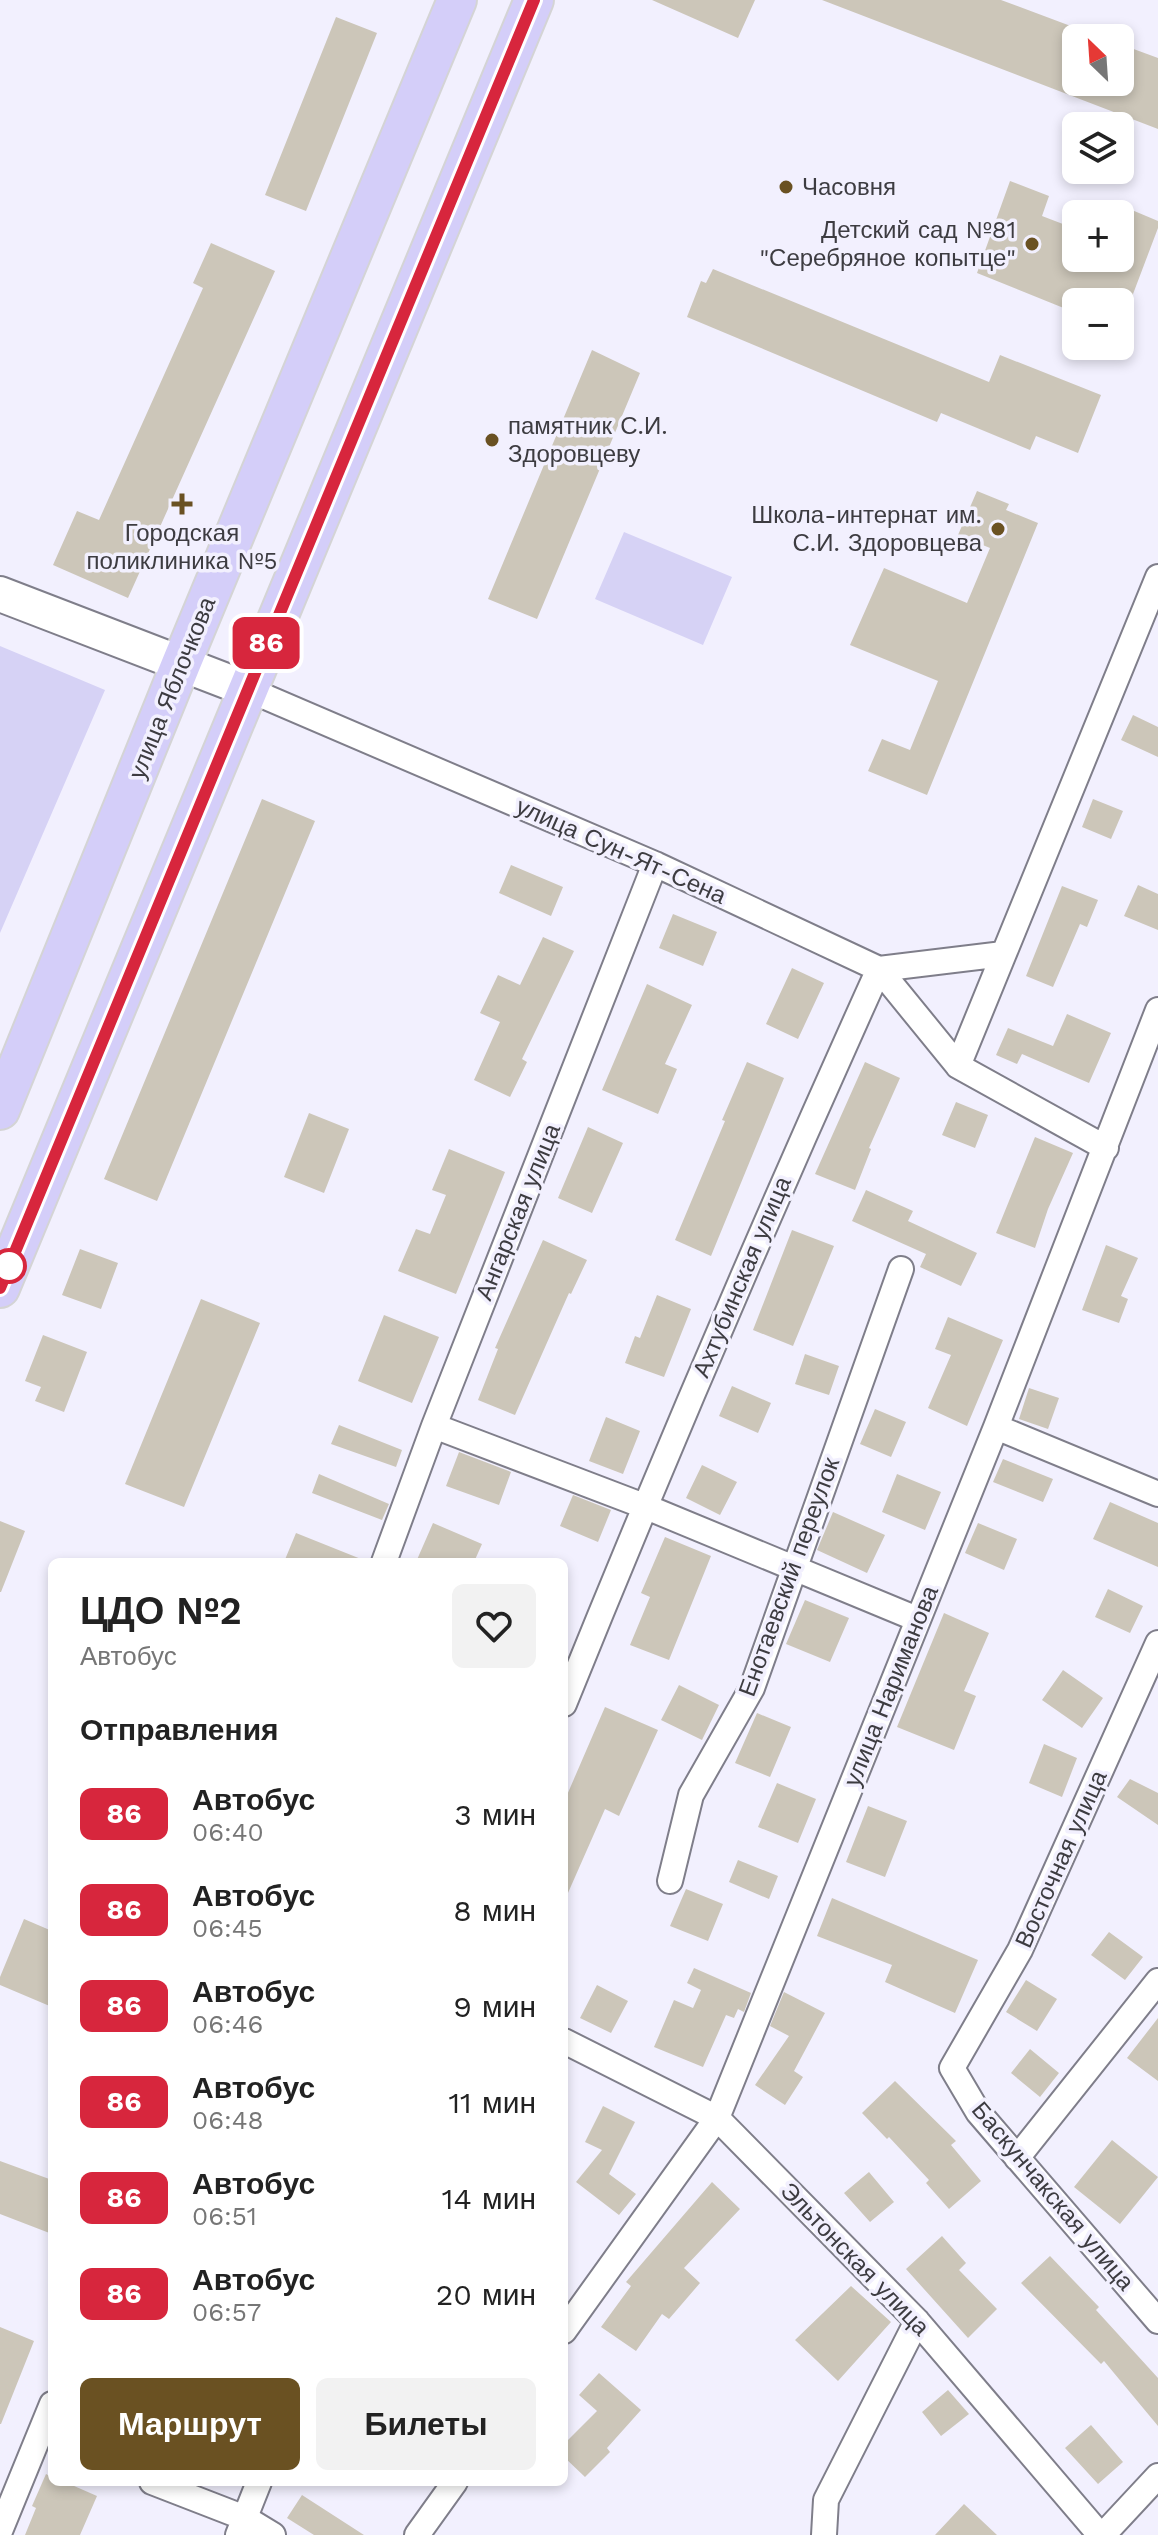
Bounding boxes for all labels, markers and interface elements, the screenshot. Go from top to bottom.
north arrow [1062,24,1134,96]
map controls [1062,24,1134,360]
button: layers [1062,112,1134,184]
place label: Часовня [802,173,896,201]
marker: Часовня [777,178,795,196]
button: + [1062,200,1134,272]
place label: Детский сад №81 "Серебряное копытце" [759,216,1016,272]
marker: Детский сад №81 "Серебряное копытце" [1023,235,1041,253]
button: − [1062,288,1134,360]
place label: памятник С.И. Здоровцеву [508,412,668,468]
marker: памятник С.И. Здоровцеву [483,431,501,449]
marker: Городская поликлиника №5 [171,493,193,515]
place label: Школа-интернат им. С.И. Здоровцева [751,501,983,557]
place label: Городская поликлиника №5 [87,519,277,575]
marker: Школа-интернат им. С.И. Здоровцева [989,520,1007,538]
street label: улица Яблочкова [123,592,222,783]
line badge: 86 [230,617,302,669]
text: 86 [249,626,283,659]
street label: улица Сун-Ят-Сена [512,792,731,910]
street label: Ангарская улица [470,1119,566,1304]
street label: Ахтубинская улица [687,1172,797,1382]
unlabelled marker [0,1249,26,1283]
street label: Енотаевский переулок [733,1453,845,1700]
street label: улица Нариманова [838,1581,944,1790]
button: heart [452,1584,536,1668]
text: ЦДО №2 [80,1589,242,1633]
text: Автобус [80,1641,177,1671]
text: Отправления [80,1712,279,1747]
street label: Восточная улица [1009,1765,1113,1952]
text: Автобус [192,1782,315,1817]
text: 86 [107,1797,141,1830]
text: 3 мин [454,1797,536,1832]
text: 06:40 [192,1817,264,1847]
text: Автобус [192,1878,315,1913]
text: 86 [107,1893,141,1926]
text: 8 мин [453,1893,536,1928]
text: 06:45 [192,1913,263,1943]
text: Автобус [192,1974,315,2009]
text: 86 [107,1989,141,2022]
text: 9 мин [453,1989,536,2024]
text: 06:46 [192,2009,263,2039]
text: Автобус [192,2070,315,2105]
text: 86 [107,2085,141,2118]
text: 11 мин [448,2085,536,2120]
street label: Баскунчакская улица [966,2096,1140,2296]
text: 06:48 [192,2105,264,2135]
text: Автобус [192,2166,315,2201]
street label: Эльтонская улица [775,2177,936,2342]
text: 86 [107,2181,141,2214]
text: 14 мин [442,2181,536,2216]
text: 06:51 [192,2201,257,2231]
text: Автобус [192,2262,315,2297]
text: 86 [107,2277,141,2310]
text: 20 мин [436,2277,536,2312]
text: 06:57 [192,2297,261,2327]
button: Маршрут [80,2378,300,2470]
button: Билеты [316,2378,536,2470]

